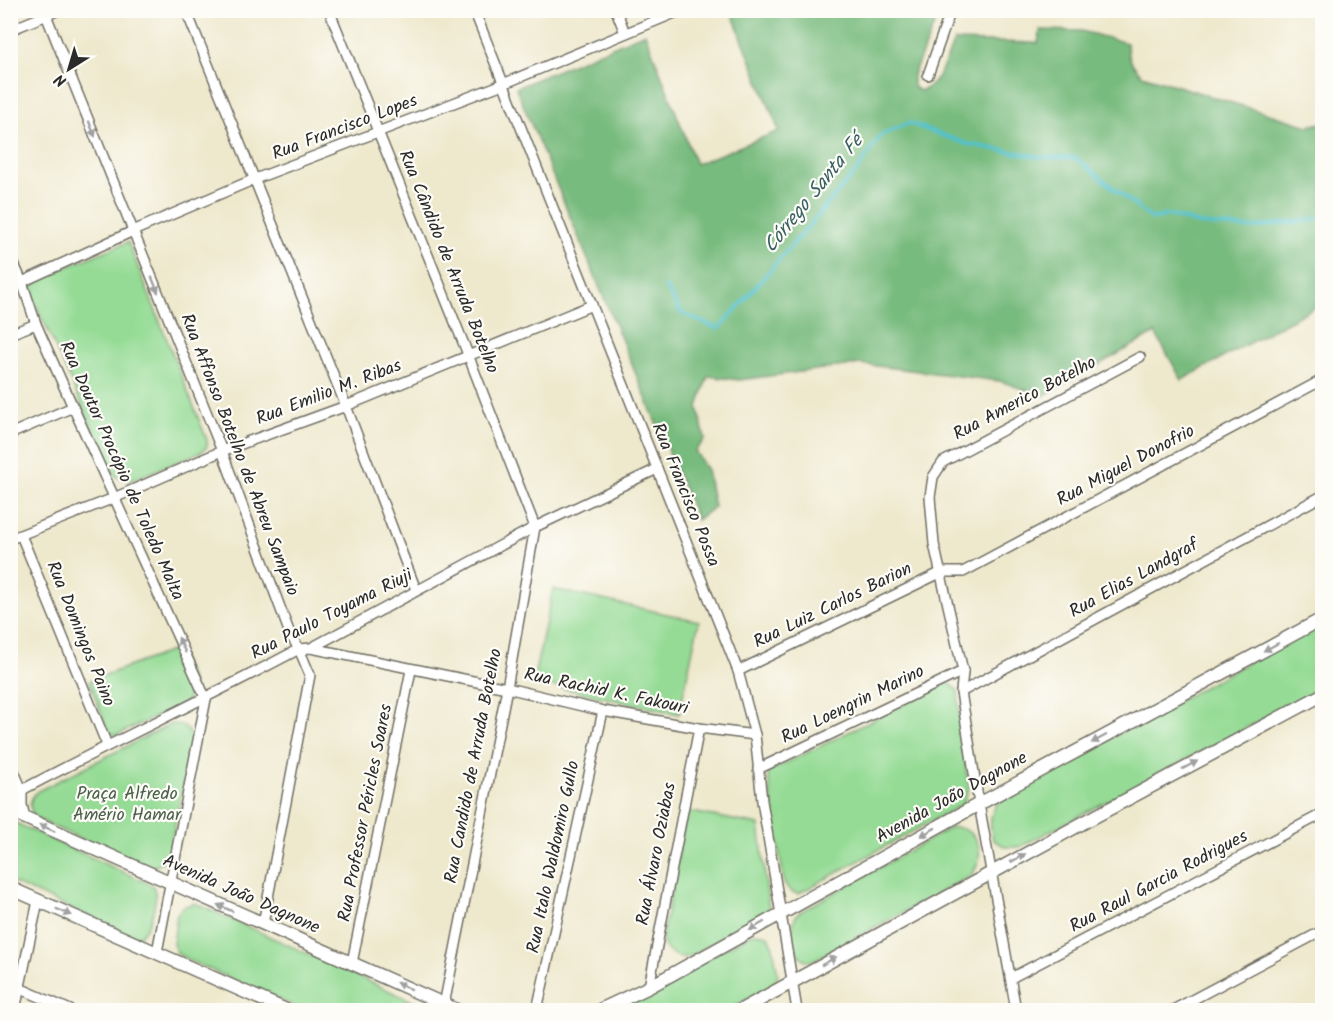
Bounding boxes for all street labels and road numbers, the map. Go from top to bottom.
street label: Rua Francisco Lopes [268,87,422,169]
street label: Rua Cândido de Arruda Botelho [390,146,506,378]
street label: Rua Affonso Botelho de Abreu Sampaio [172,309,306,601]
street label: Rua Doutor Procópio de Toledo Malta [51,337,191,605]
street label: Rua Americo Botelho [948,349,1102,449]
street label: Rua Emilio M. Ribas [252,352,406,434]
street label: Rua Miguel Donofrio [1052,417,1200,515]
street label: Rua Francisco Possa [643,419,727,571]
street label: Rua Elias Landgraf [1064,530,1206,627]
street label: Rua Luiz Carlos Barion [749,555,917,657]
street label: Rua Domingos Paino [38,557,122,711]
street label: Rua Paulo Toyama Riuji [246,561,419,668]
street label: Rua Candido de Arruda Botelho [437,646,511,886]
street label: Rua Loengrin Marino [776,658,930,752]
street label: Rua Rachid K. Fakouri [521,660,692,724]
street label: Rua Professor Péricles Soares [331,701,401,924]
street label: Avenida João Dagnone [871,744,1033,852]
street label: Rua Italo Waldomiro Gullo [519,758,589,956]
street label: Rua Álvaro Oziabas [629,780,685,928]
street label: Rua Raul Garcia Rodrigues [1065,822,1254,941]
street label: Avenida João Dagnone [158,847,324,943]

